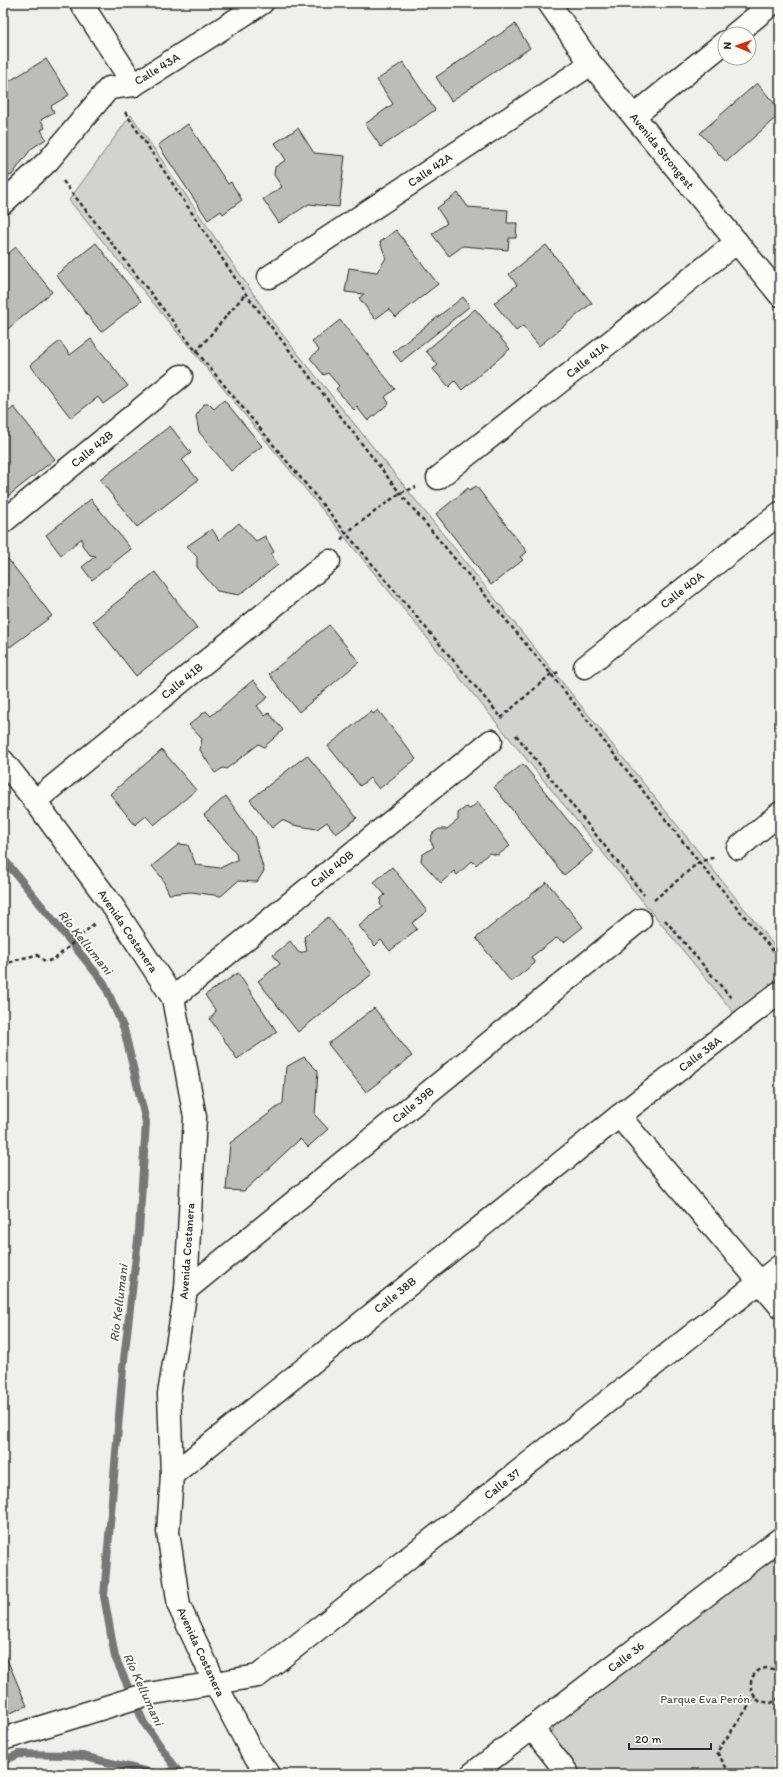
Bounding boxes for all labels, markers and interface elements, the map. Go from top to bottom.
north arrow [717,26,757,66]
text: N [721,42,734,50]
street label: Calle 43A [132,50,183,88]
street label: Avenida Strongest [627,110,697,192]
street label: Calle 42A [405,150,455,190]
street label: Calle 41A [563,339,611,381]
street label: Calle 42B [68,428,116,470]
street label: Calle 40A [657,568,707,611]
street label: Calle 41B [158,660,206,702]
street label: Calle 40B [308,847,357,891]
street label: Avenida Costanera [95,887,161,976]
water label: Río Kellumani [55,907,117,979]
street label: Calle 38A [676,1033,724,1075]
street label: Calle 39B [389,1084,437,1126]
street label: Avenida Costanera [177,1201,197,1300]
water label: Río Kellumani [106,1262,131,1343]
street label: Calle 38B [371,1274,419,1316]
street label: Calle 37 [481,1466,523,1502]
street label: Avenida Costanera [174,1605,228,1700]
street label: Calle 36 [605,1639,647,1675]
water label: Río Kellumani [120,1651,168,1729]
park label: Parque Eva Perón [660,1692,750,1706]
scale bar [629,1725,711,1751]
text: 20 m [635,1732,662,1746]

